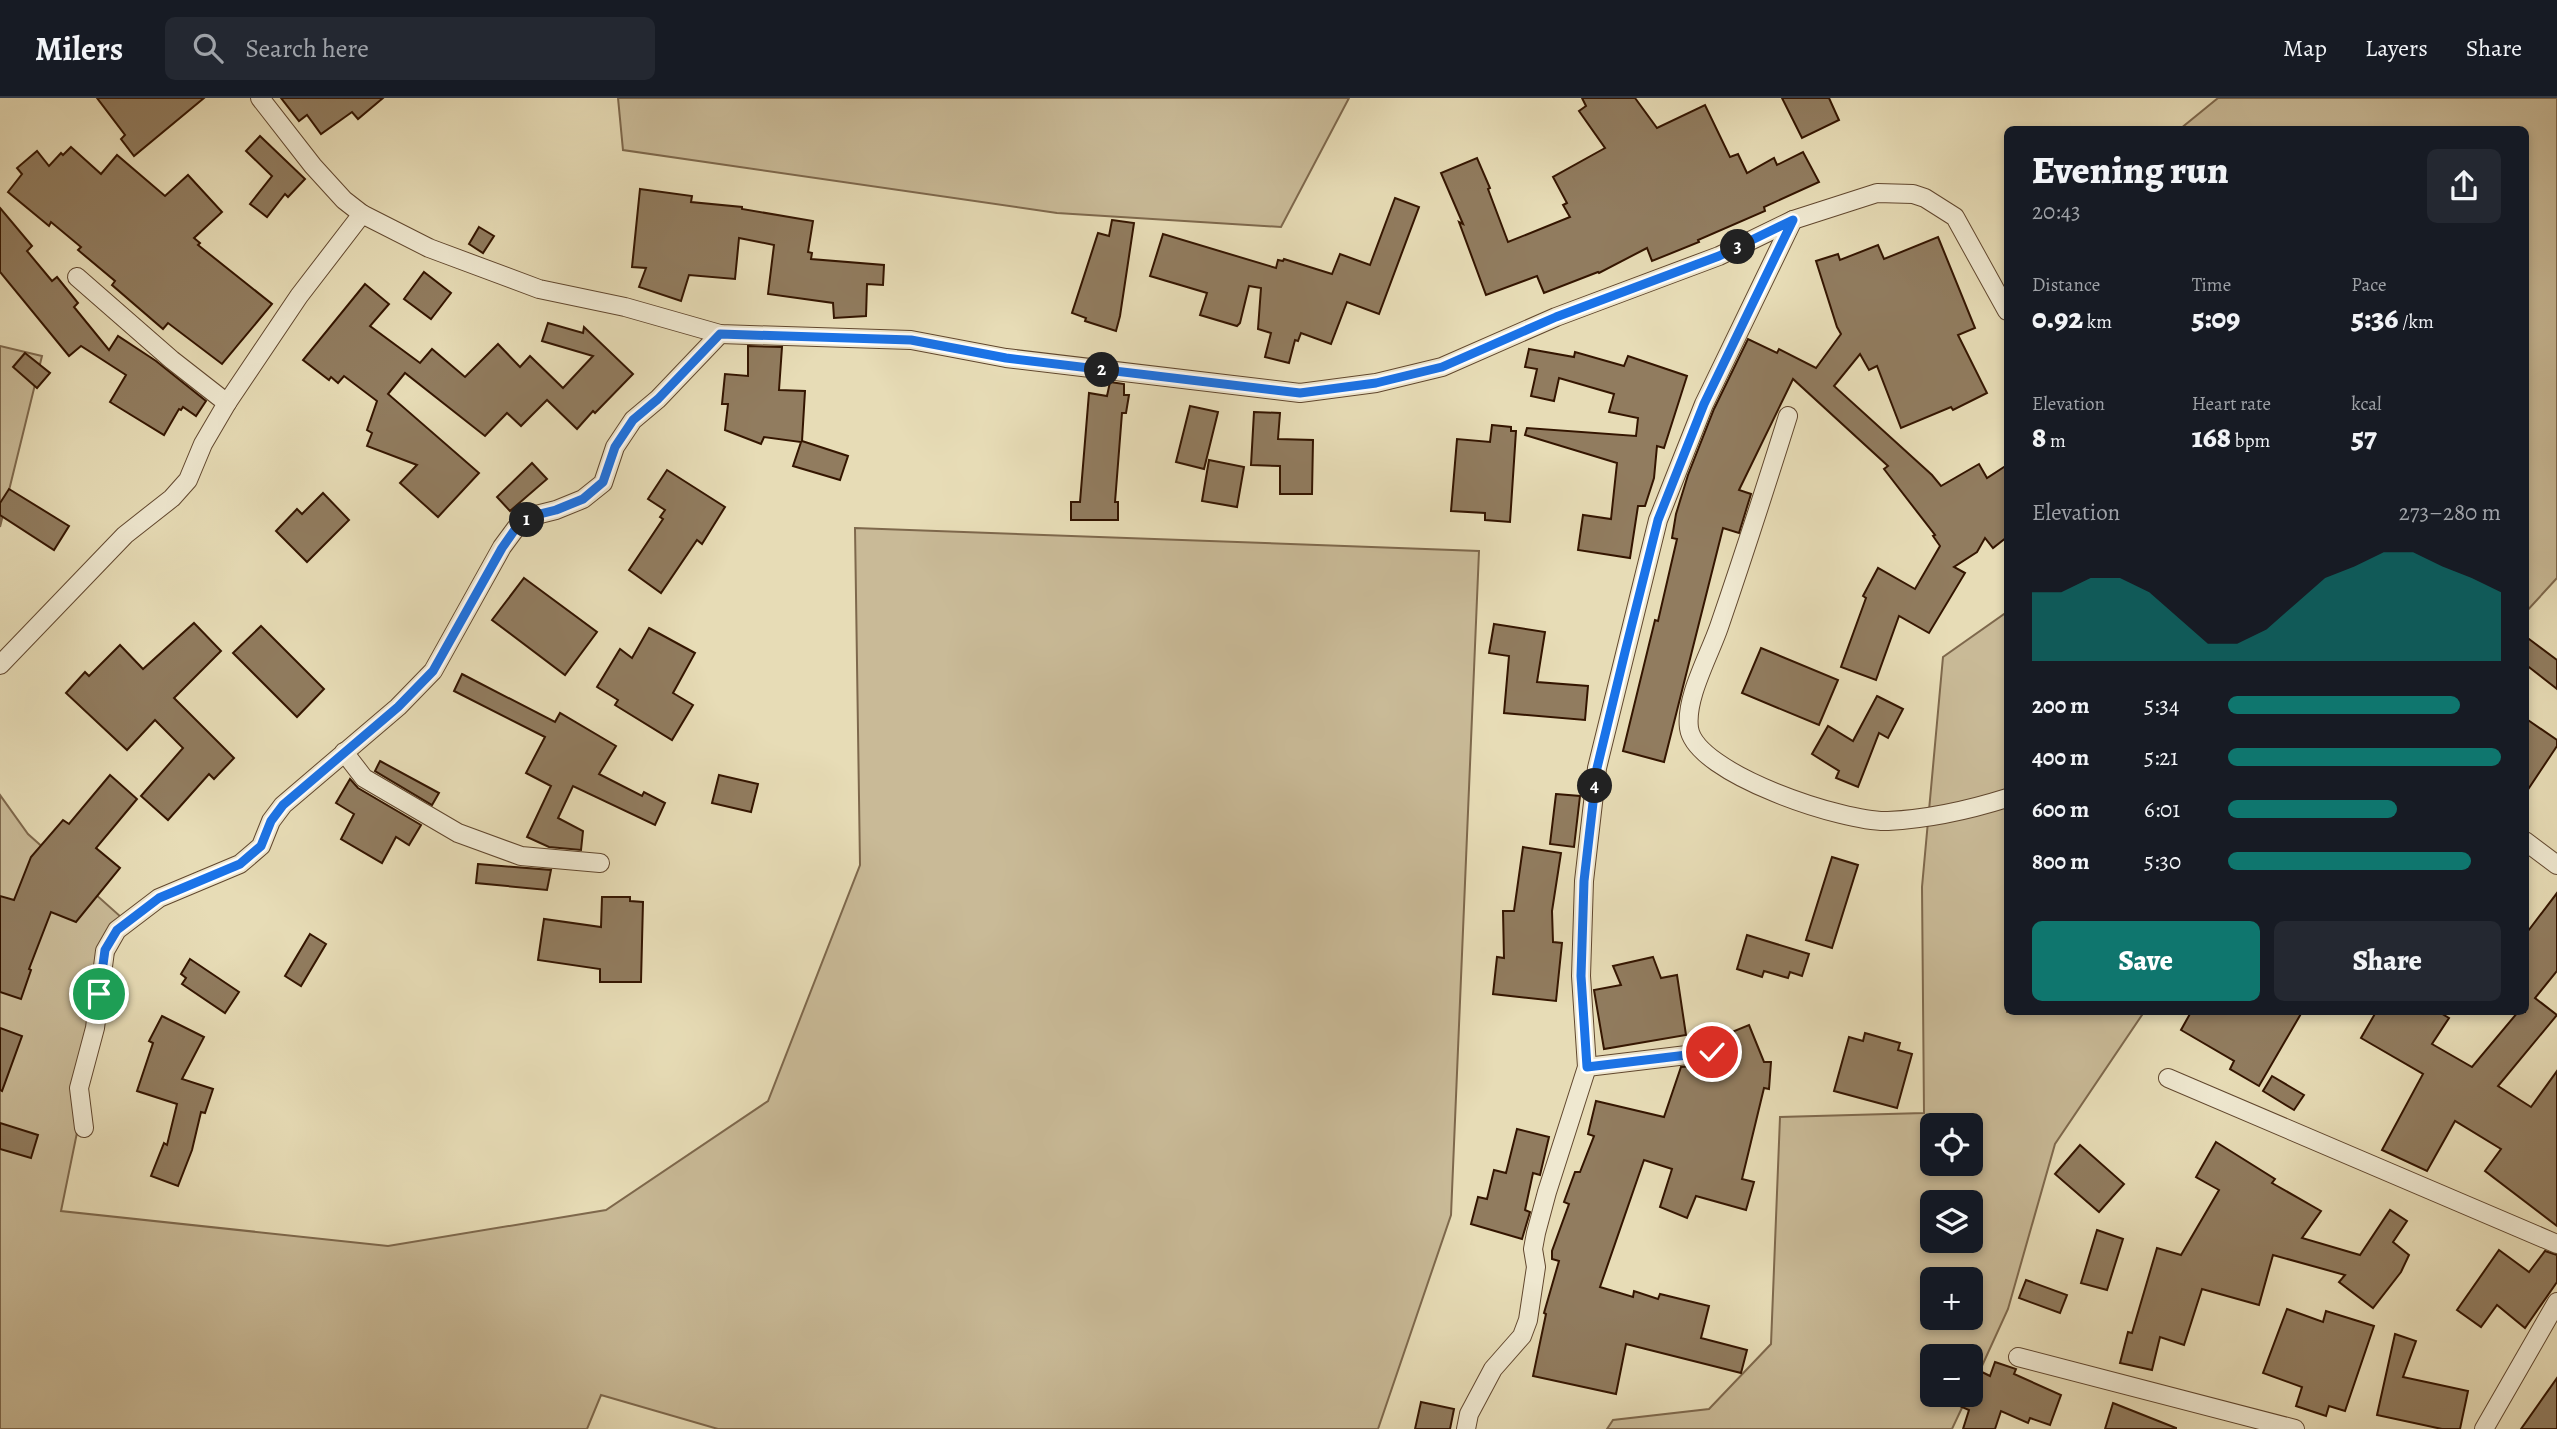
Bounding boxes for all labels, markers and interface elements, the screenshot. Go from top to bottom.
search box [165,17,655,80]
text: Milers [35,26,123,71]
icon: search [189,29,227,67]
text: Search here [245,31,369,66]
text: Map [2283,32,2327,64]
text: Layers [2365,32,2428,64]
text: Share [2466,32,2522,64]
text: Evening run [2032,144,2229,196]
button: share [2427,149,2501,223]
text: 20:43 [2032,196,2081,227]
pin: 3 [1720,230,1756,264]
text: 3 [1733,233,1742,259]
text: Distance [2032,272,2100,298]
text: Time [2192,272,2231,298]
text: Pace [2351,272,2387,298]
text: 0.92 [2032,298,2083,338]
text: 5:09 [2192,298,2240,338]
text: 5:36 [2351,298,2398,338]
text: km [2083,309,2112,335]
text: /km [2398,309,2434,335]
pin: 2 [1084,352,1120,388]
text: 2 [1097,356,1106,382]
text: Elevation [2032,391,2105,417]
text: Heart rate [2192,391,2271,417]
text: kcal [2351,391,2382,417]
text: 8 [2032,417,2046,457]
text: 168 [2192,417,2231,457]
text: 57 [2351,417,2377,457]
text: m [2046,428,2066,454]
text: bpm [2231,428,2270,454]
text: Elevation [2032,497,2120,528]
text: 273–280 m [2399,497,2501,528]
pin: 1 [510,502,544,538]
text: 1 [523,506,530,532]
text: 200 m [2032,690,2090,721]
text: 5:34 [2144,690,2179,721]
text: 400 m [2032,742,2089,773]
text: 5:21 [2144,742,2178,773]
pin: 4 [1578,768,1612,804]
text: 4 [1590,772,1599,798]
text: 600 m [2032,794,2089,825]
text: 6:01 [2144,794,2180,825]
text: 800 m [2032,846,2089,877]
text: 5:30 [2144,846,2181,877]
button: Save [2032,921,2260,1001]
button: Share [2274,921,2501,1001]
pin [69,964,129,1024]
icon: arrive [80,975,118,1013]
pin [1682,1022,1742,1082]
icon: check [1693,1033,1731,1071]
map controls [1920,1113,1983,1407]
button: locate [1920,1113,1983,1176]
button: layers [1920,1190,1983,1253]
button: + [1920,1267,1983,1330]
button: − [1920,1344,1983,1407]

